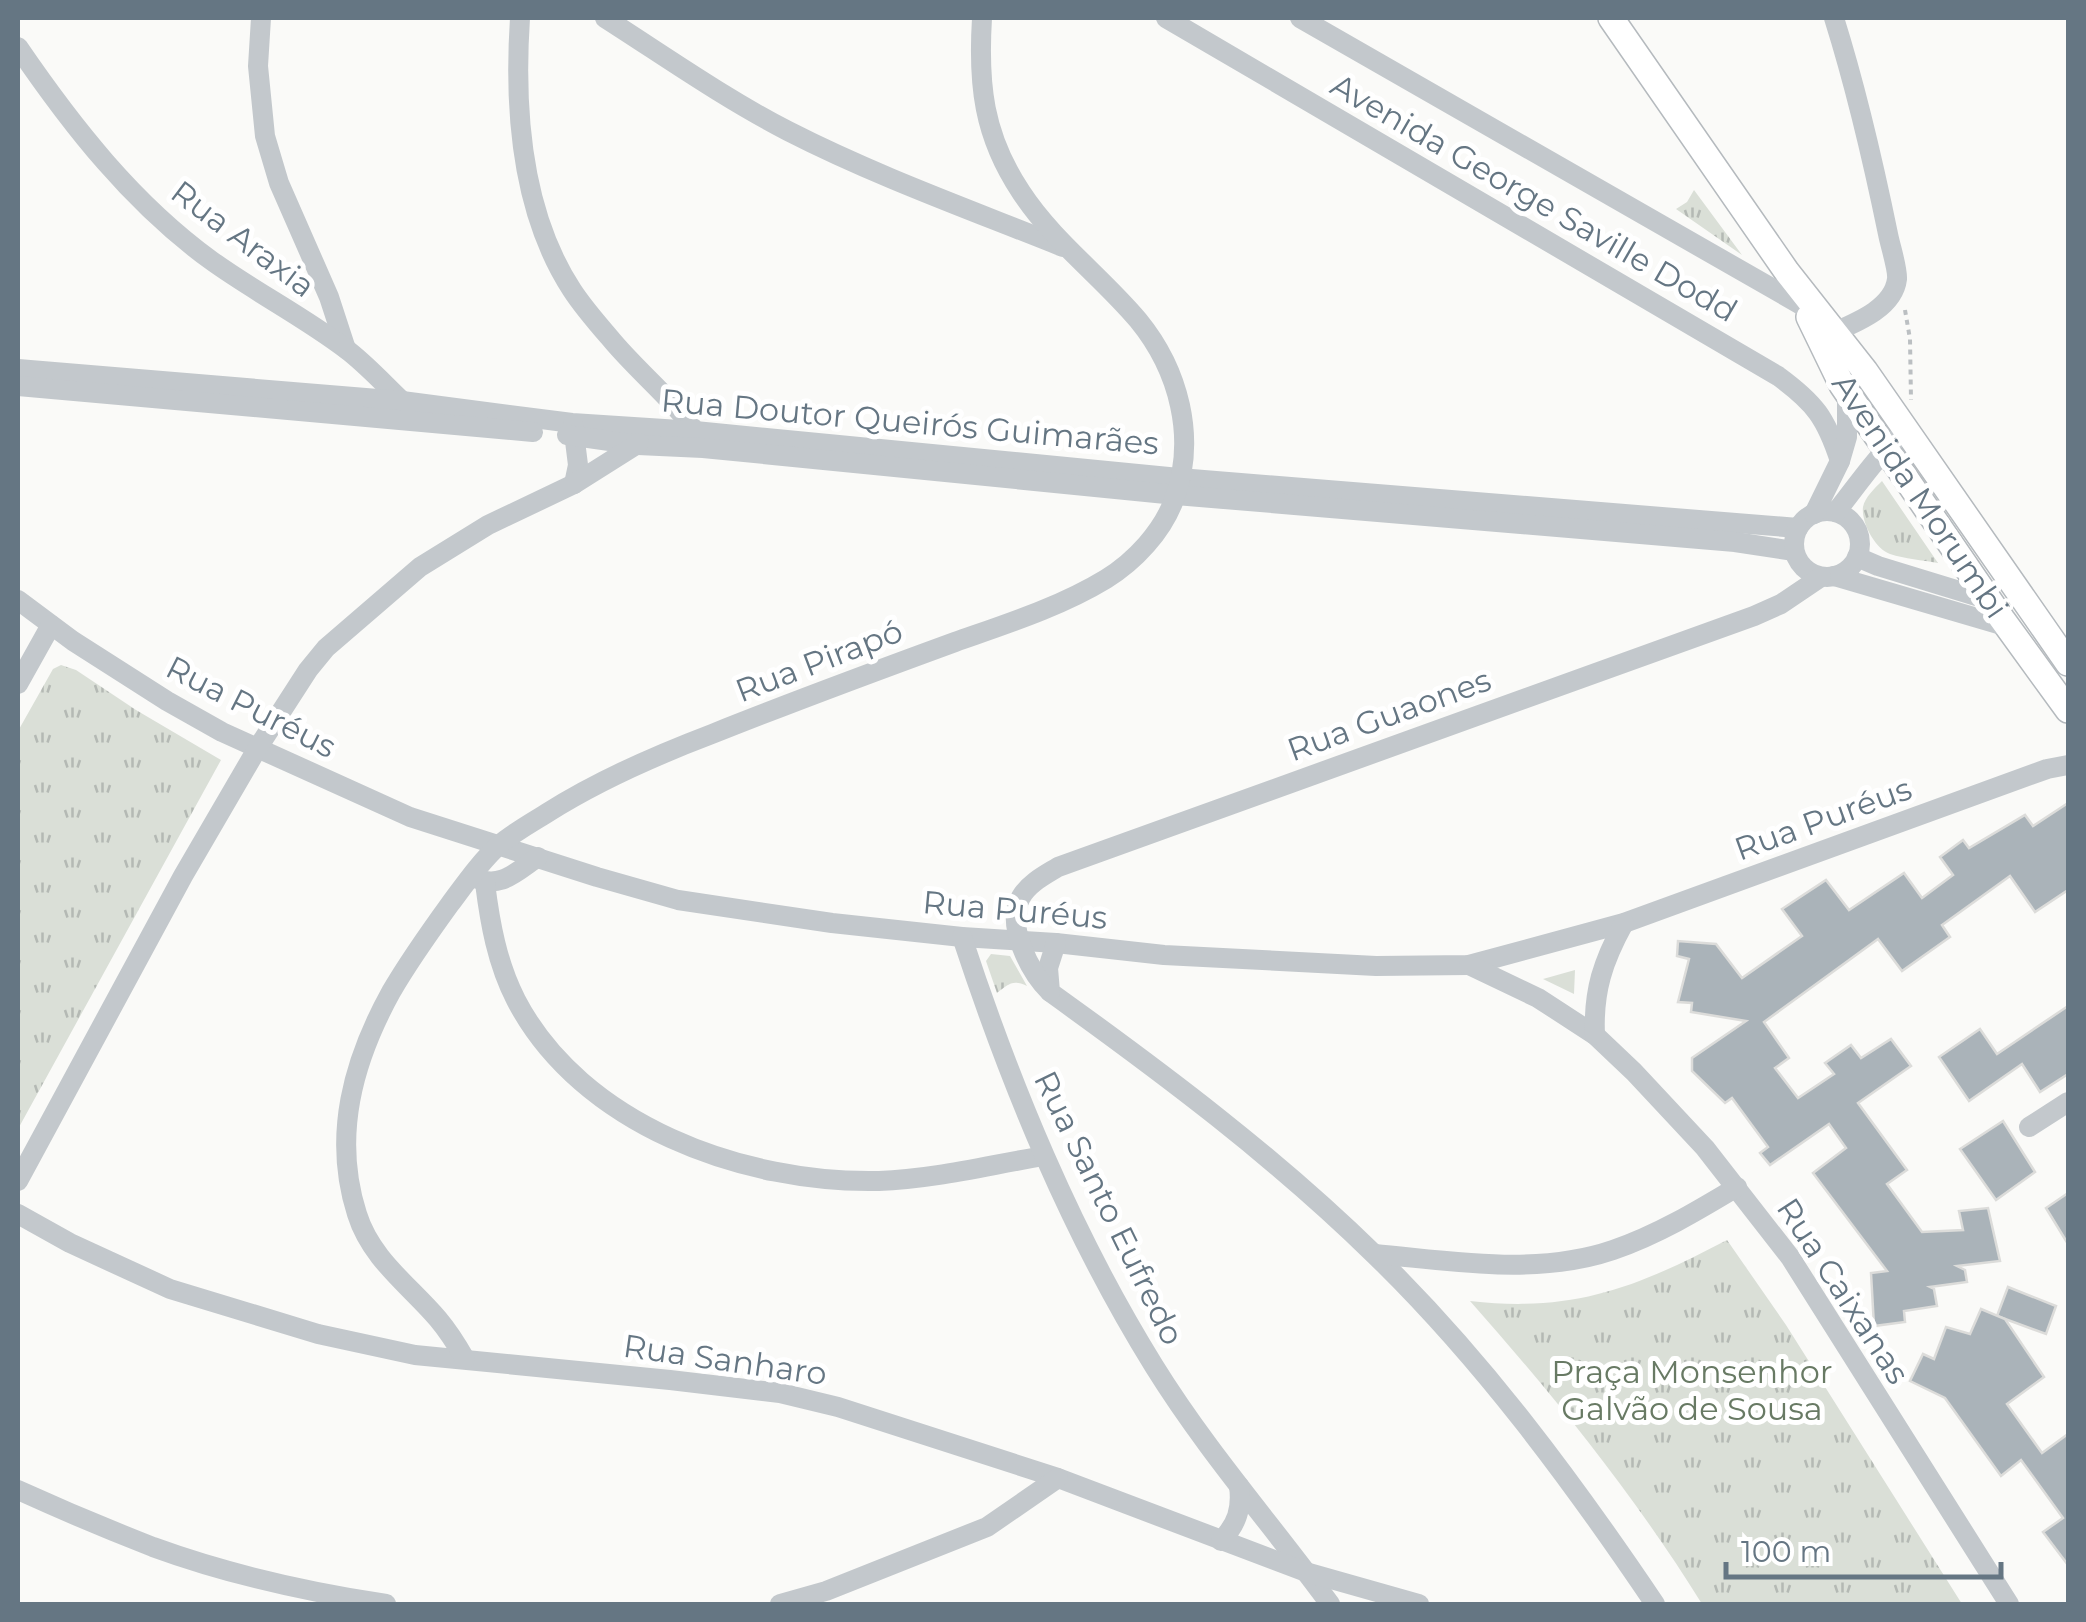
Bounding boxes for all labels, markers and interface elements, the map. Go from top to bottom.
street label: Avenida George Saville Dodd [1324,65,1744,330]
street label: Rua Araxia [164,172,323,305]
street label: Avenida Morumbi [1824,366,2017,625]
street label: Rua Doutor Queirós Guimarães [660,380,1160,463]
street label: Rua Pirapó [730,611,908,710]
street label: Rua Puréus [160,647,343,766]
street label: Rua Guaones [1282,660,1496,769]
street label: Rua Puréus [1729,769,1917,869]
street label: Rua Puréus [921,882,1109,937]
street label: Rua Santo Eufredo [1026,1064,1193,1351]
street label: Rua Caixanas [1769,1191,1918,1391]
street label: Rua Sanharo [621,1326,829,1393]
park label: Praça Monsenhor Galvão de Sousa [1551,1352,1833,1428]
scale bar [1726,1517,2001,1579]
text: 100 m [1741,1533,1831,1570]

